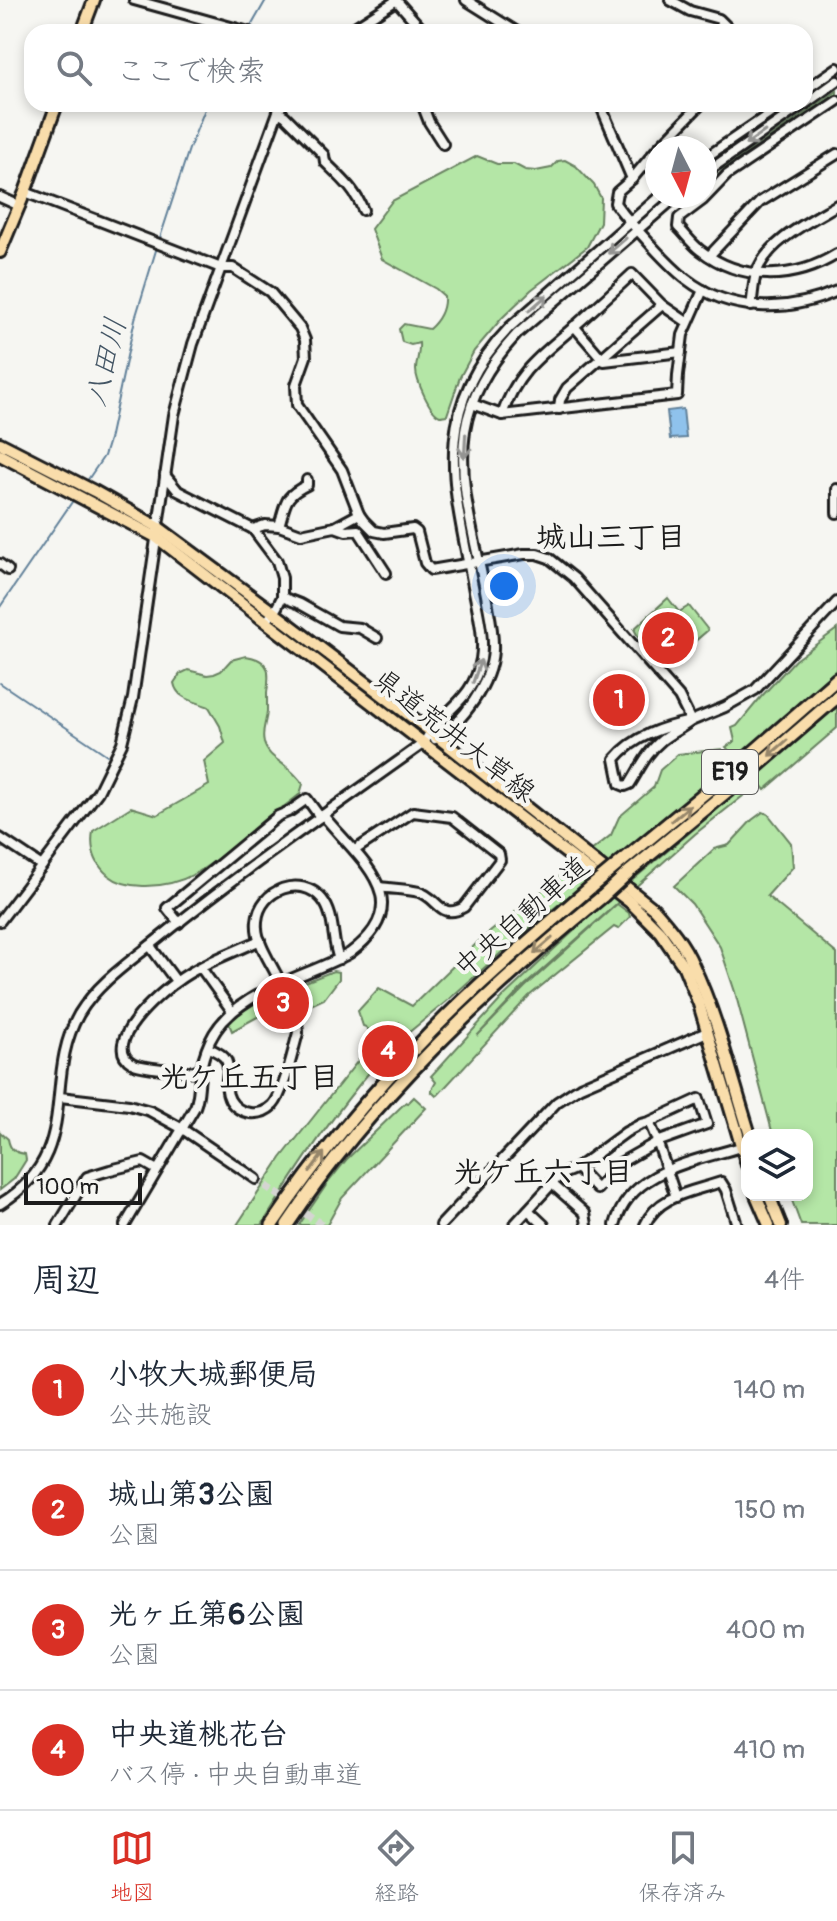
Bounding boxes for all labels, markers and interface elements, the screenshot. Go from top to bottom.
search box [24,24,813,112]
icon: search [52,46,96,90]
text: ここで検索 [116,53,266,90]
one-way arrow [744,130,766,146]
north arrow [645,136,717,208]
one-way arrow [608,237,628,255]
one-way arrow [527,294,547,312]
water label: 八田川 [77,314,135,410]
one-way arrow [457,432,472,459]
district label: 城山三丁目 [536,519,686,556]
your location [484,566,524,606]
pin: 2 [642,608,694,668]
one-way arrow [470,659,485,684]
street label: 県道荒井大草線 [366,662,542,810]
pin: 1 [593,670,645,730]
one-way arrow [769,739,789,757]
road number: E19 [702,750,758,794]
one-way arrow [670,804,691,822]
street label: 中央自動車道 [447,849,597,985]
one-way arrow [533,937,553,955]
pin: 3 [257,973,309,1033]
pin: 4 [362,1021,414,1081]
district label: 光ケ丘五丁目 [159,1059,339,1096]
map controls [741,1129,813,1201]
button: layers [741,1129,813,1201]
one-way arrow [309,1151,326,1173]
district label: 光ケ丘六丁目 [453,1154,633,1191]
scale bar [24,1169,142,1205]
text: 100 m [36,1173,99,1201]
text: 周辺 [32,1259,100,1302]
text: 4件 [764,1264,805,1296]
text: 小牧大城郵便局 [108,1356,318,1393]
text: 1 [53,1374,63,1406]
text: 140 m [733,1374,805,1406]
text: 公共施設 [108,1399,212,1431]
text: 城山第3公園 [108,1476,275,1513]
text: 2 [51,1494,65,1526]
text: 150 m [734,1494,805,1526]
text: 公園 [108,1519,160,1551]
text: 光ヶ丘第6公園 [108,1596,305,1633]
text: 3 [51,1614,65,1646]
text: 400 m [726,1614,805,1646]
text: 公園 [108,1639,160,1671]
text: 中央道桃花台 [108,1716,288,1753]
text: 4 [50,1734,66,1766]
text: 410 m [733,1734,805,1766]
text: バス停 · 中央自動車道 [108,1759,362,1791]
tab: 地図 [110,1826,154,1907]
tab: 経路 [374,1826,419,1907]
tab: 保存済み [639,1826,727,1907]

